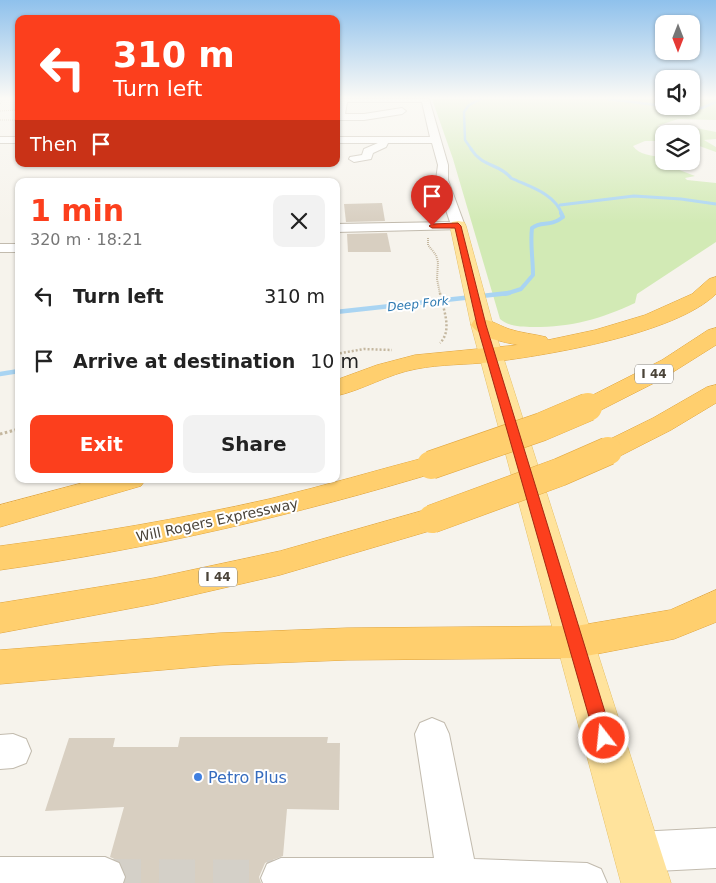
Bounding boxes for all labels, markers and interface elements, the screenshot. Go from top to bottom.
north arrow [655,15,700,60]
map controls [655,15,700,170]
icon: left [30,35,95,100]
text: 310 m [113,35,235,75]
button: sound [655,70,700,115]
text: Turn left [113,76,202,101]
button: layers [655,125,700,170]
icon: arrive [87,130,115,158]
text: Then [30,133,77,155]
pin [411,175,453,226]
icon: arrive [418,182,446,210]
text: 1 min [30,193,124,228]
button: close [273,195,325,247]
text: 320 m · 18:21 [30,230,143,249]
icon: left [30,282,58,310]
text: Turn left [73,285,164,307]
text: 310 m [264,285,325,307]
water label: Deep Fork [387,294,450,314]
icon: arrive [30,347,58,375]
text: Arrive at destination [73,350,295,372]
text: 10 m [310,350,359,372]
road number: I 44 [635,364,673,384]
button: Exit [30,415,173,473]
button: Share [183,415,325,473]
street label: Will Rogers Expressway [134,495,300,545]
road number: I 44 [199,568,237,586]
position arrow [577,711,629,763]
place label: Petro Plus [208,768,287,787]
marker: Petro Plus [192,771,204,783]

